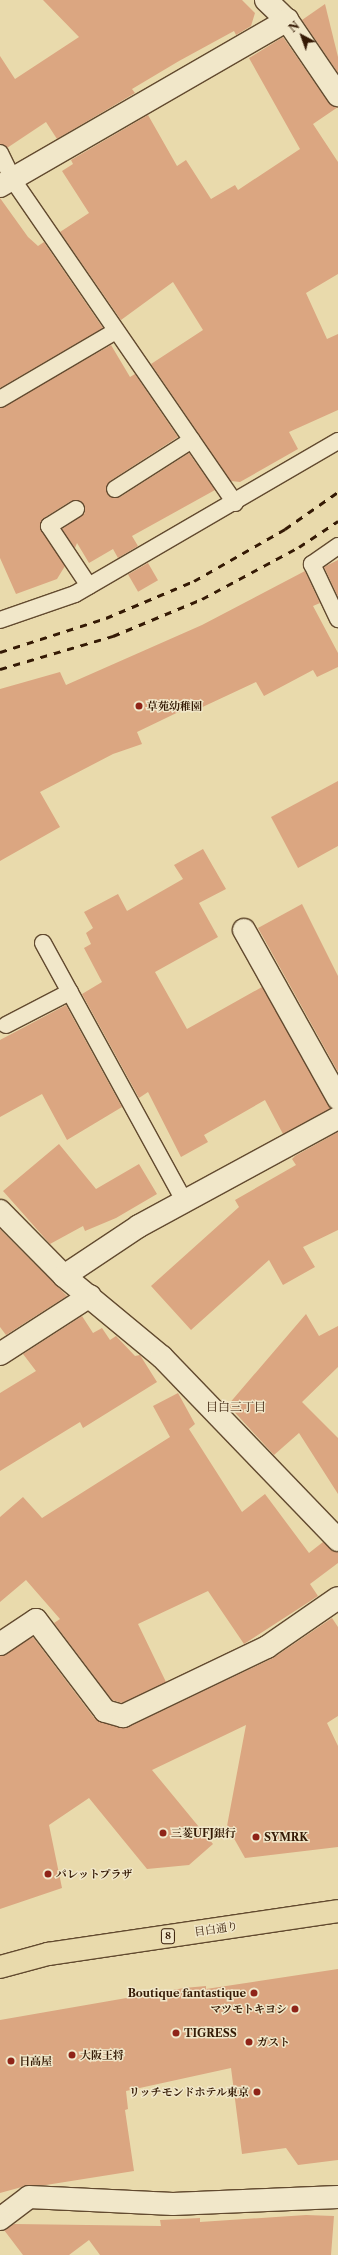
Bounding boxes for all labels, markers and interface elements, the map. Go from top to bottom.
north arrow [282,16,322,56]
text: N [286,19,302,35]
place label: 草苑幼稚園 [147,699,202,713]
marker: 草苑幼稚園 [134,701,144,711]
district label: 目白三丁目 [206,1400,266,1414]
place label: 三菱UFJ銀行 [171,1826,236,1840]
marker: 三菱UFJ銀行 [158,1828,168,1838]
place label: SYMRK [264,1830,308,1844]
marker: SYMRK [251,1832,261,1842]
place label: パレットプラザ [56,1867,133,1881]
marker: パレットプラザ [43,1869,53,1879]
street label: 目白通り [193,1919,239,1939]
road number: 8 [160,1928,176,1944]
place label: Boutique fantastique [128,1986,246,2000]
marker: Boutique fantastique [249,1988,259,1998]
place label: マツモトキヨシ [210,2002,287,2016]
marker: マツモトキヨシ [290,2004,300,2014]
place label: TIGRESS [184,2026,237,2040]
marker: TIGRESS [171,2028,181,2038]
place label: ガスト [257,2035,290,2049]
marker: ガスト [244,2037,254,2047]
place label: 大阪王将 [80,2048,124,2062]
marker: 大阪王将 [67,2050,77,2060]
place label: 日高屋 [19,2054,52,2068]
marker: 日高屋 [6,2056,16,2066]
place label: リッチモンドホテル東京 [128,2085,249,2099]
marker: リッチモンドホテル東京 [252,2087,262,2097]

